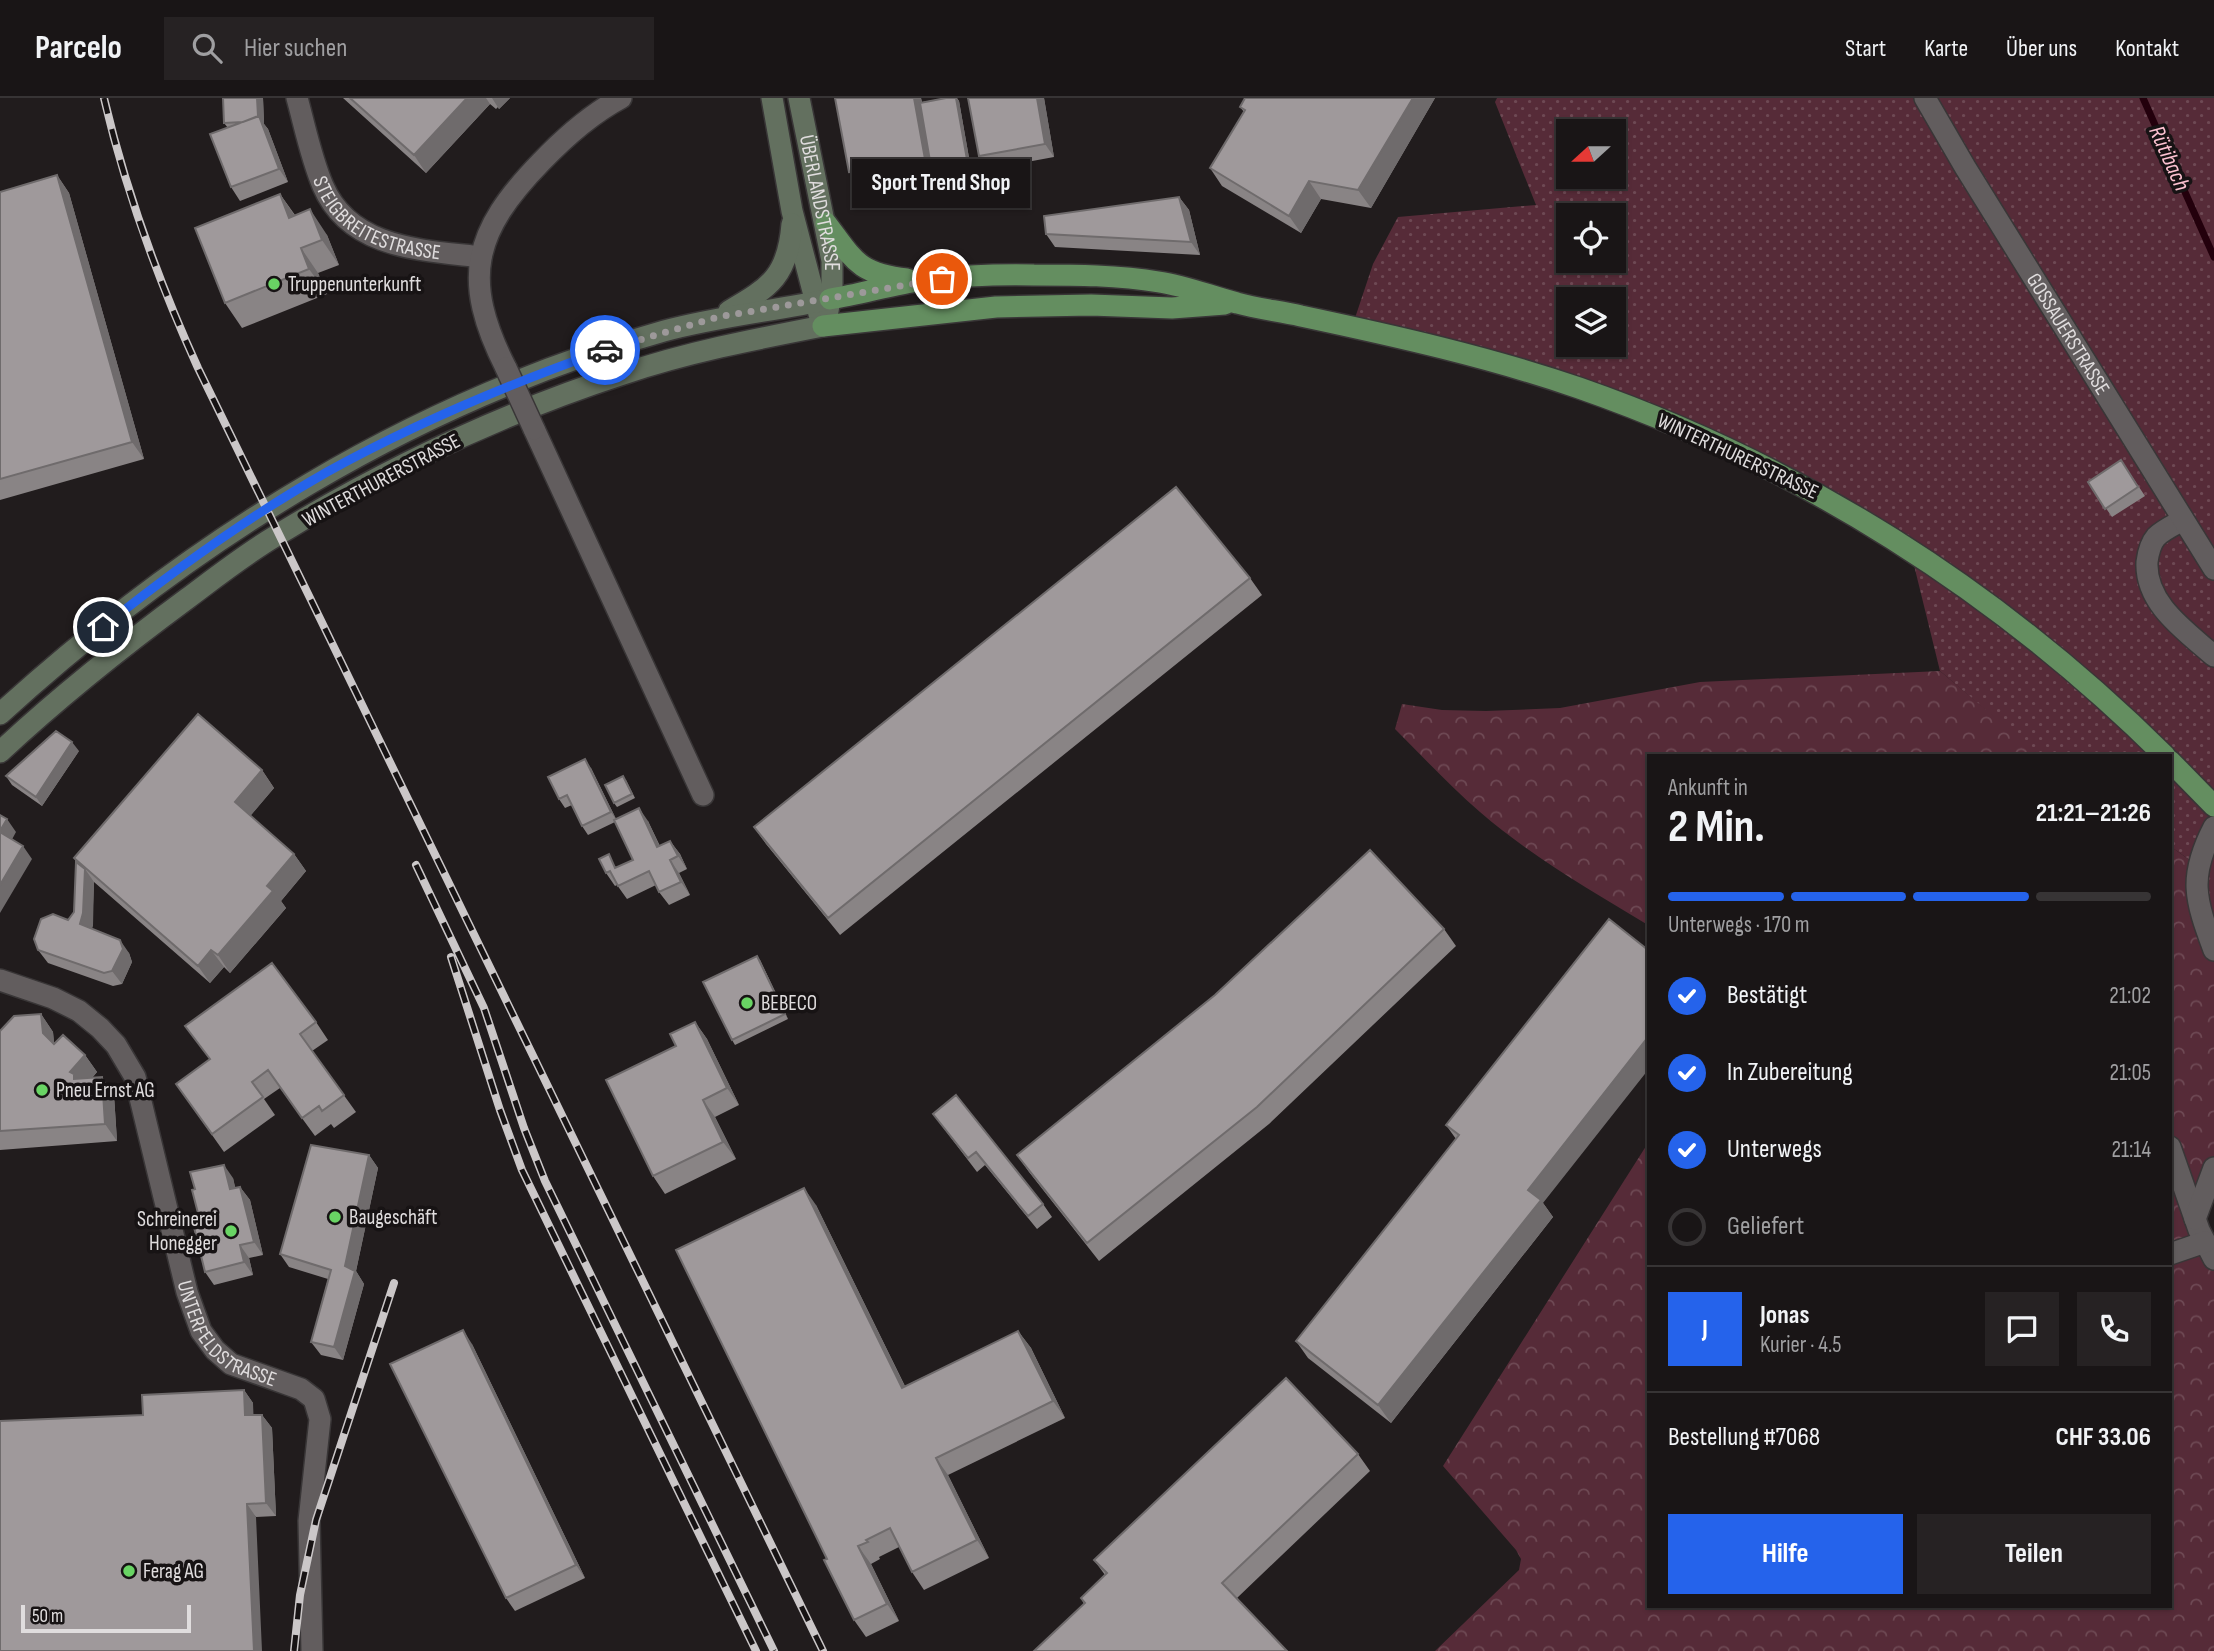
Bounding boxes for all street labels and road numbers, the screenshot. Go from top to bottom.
street label: ÜBERLANDSTRASSE [794,133,844,271]
street label: STEIGBREITESTRASSE [307,172,442,265]
street label: GOSSAUERSTRASSE [2021,269,2115,399]
street label: WINTERTHURERSTRASSE [1653,408,1822,505]
street label: WINTERTHURERSTRASSE [298,428,464,533]
street label: UNTERFELDSTRASSE [172,1278,280,1392]

